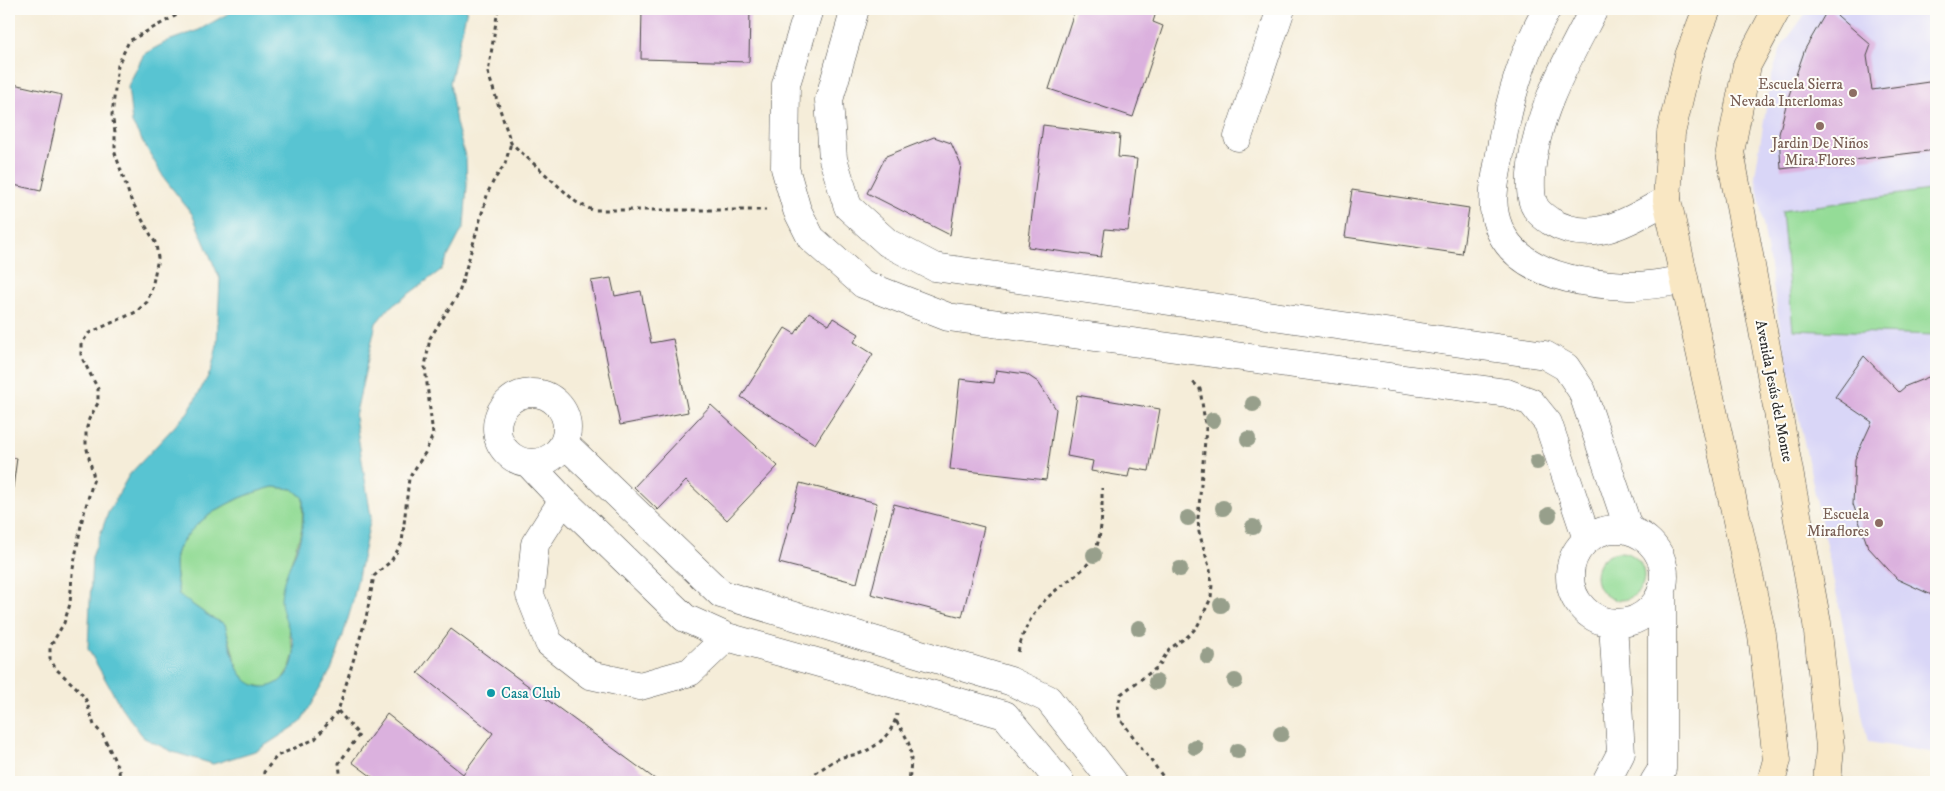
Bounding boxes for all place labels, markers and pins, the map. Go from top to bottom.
place label: Escuela Sierra Nevada Interlomas [1730,75,1844,111]
marker: Escuela Sierra Nevada Interlomas [1847,87,1859,99]
marker: Jardin De Niños Mira Flores [1814,120,1826,132]
place label: Jardin De Niños Mira Flores [1770,134,1868,170]
place label: Escuela Miraflores [1807,505,1870,541]
marker: Escuela Miraflores [1873,517,1885,529]
place label: Casa Club [501,684,561,703]
marker: Casa Club [485,687,497,699]

